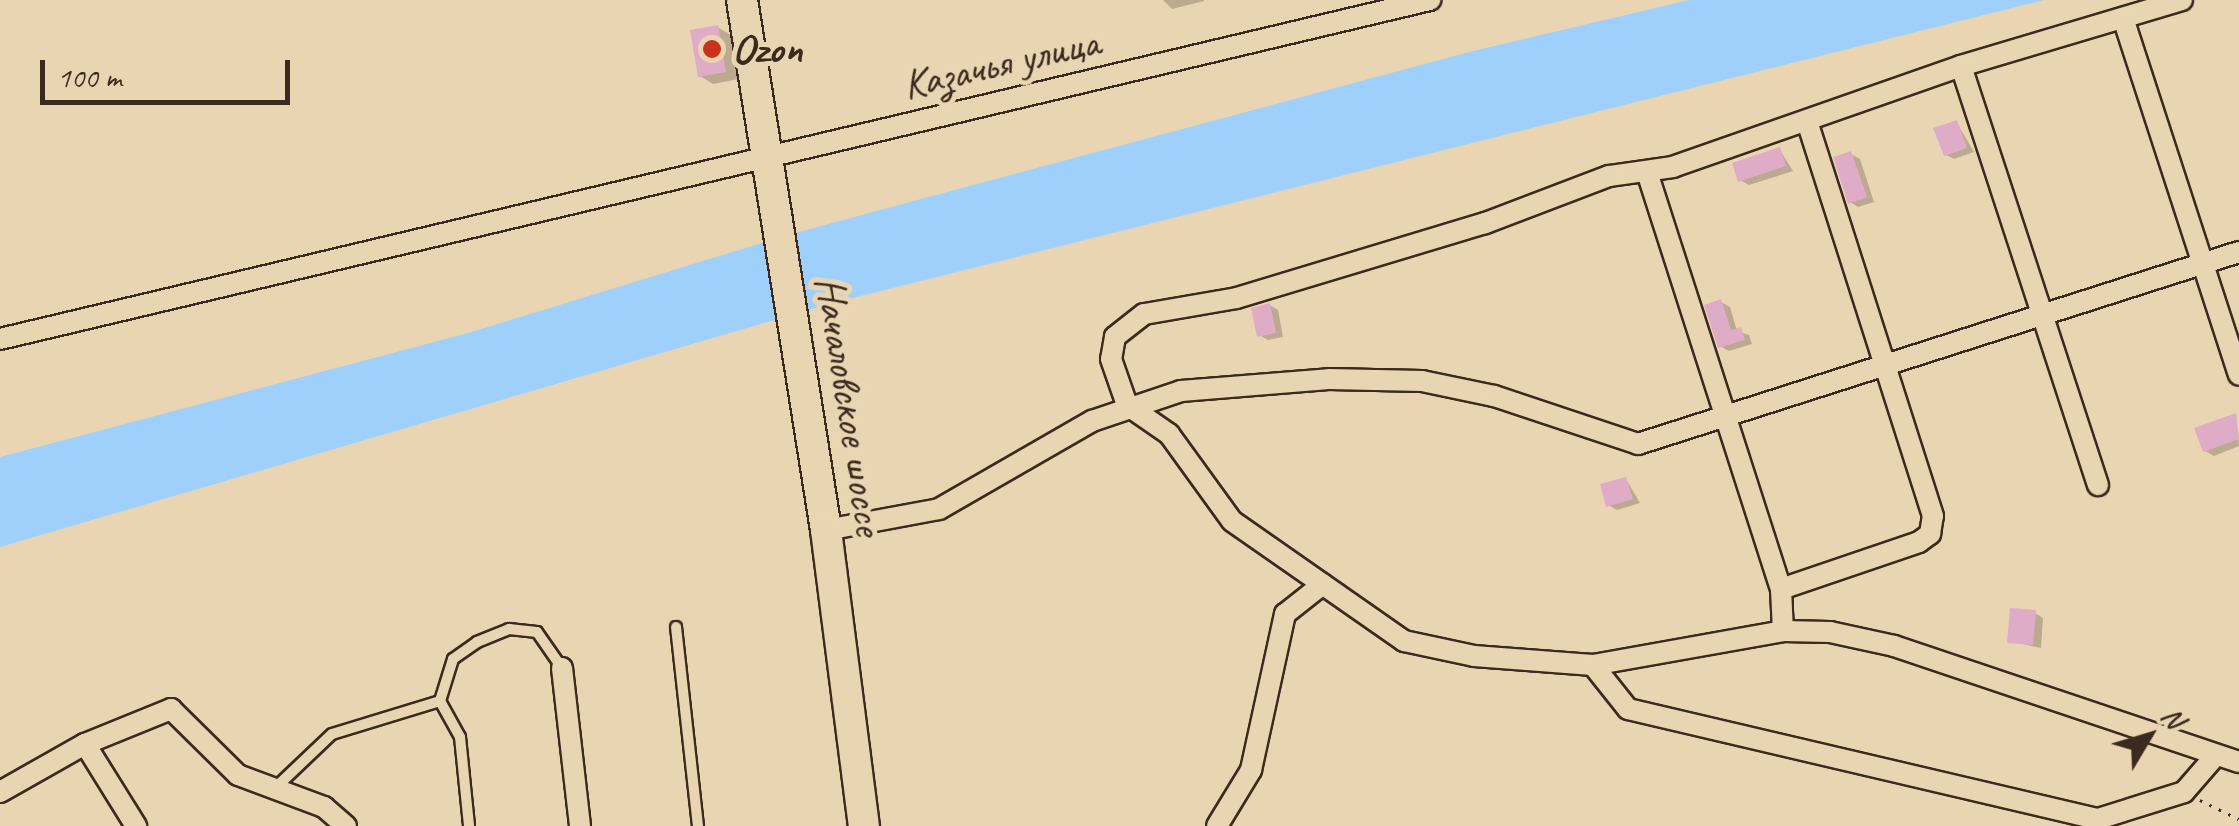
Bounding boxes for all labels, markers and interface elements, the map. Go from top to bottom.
street label: Казачья улица [898,17,1104,111]
place label: Ozon [732,24,802,74]
marker: Ozon [701,38,723,60]
scale bar [45,40,295,102]
text: 100 m [57,58,122,96]
street label: Началовское шоссе [803,272,895,540]
north arrow [2099,686,2199,786]
text: N [2154,700,2192,735]

